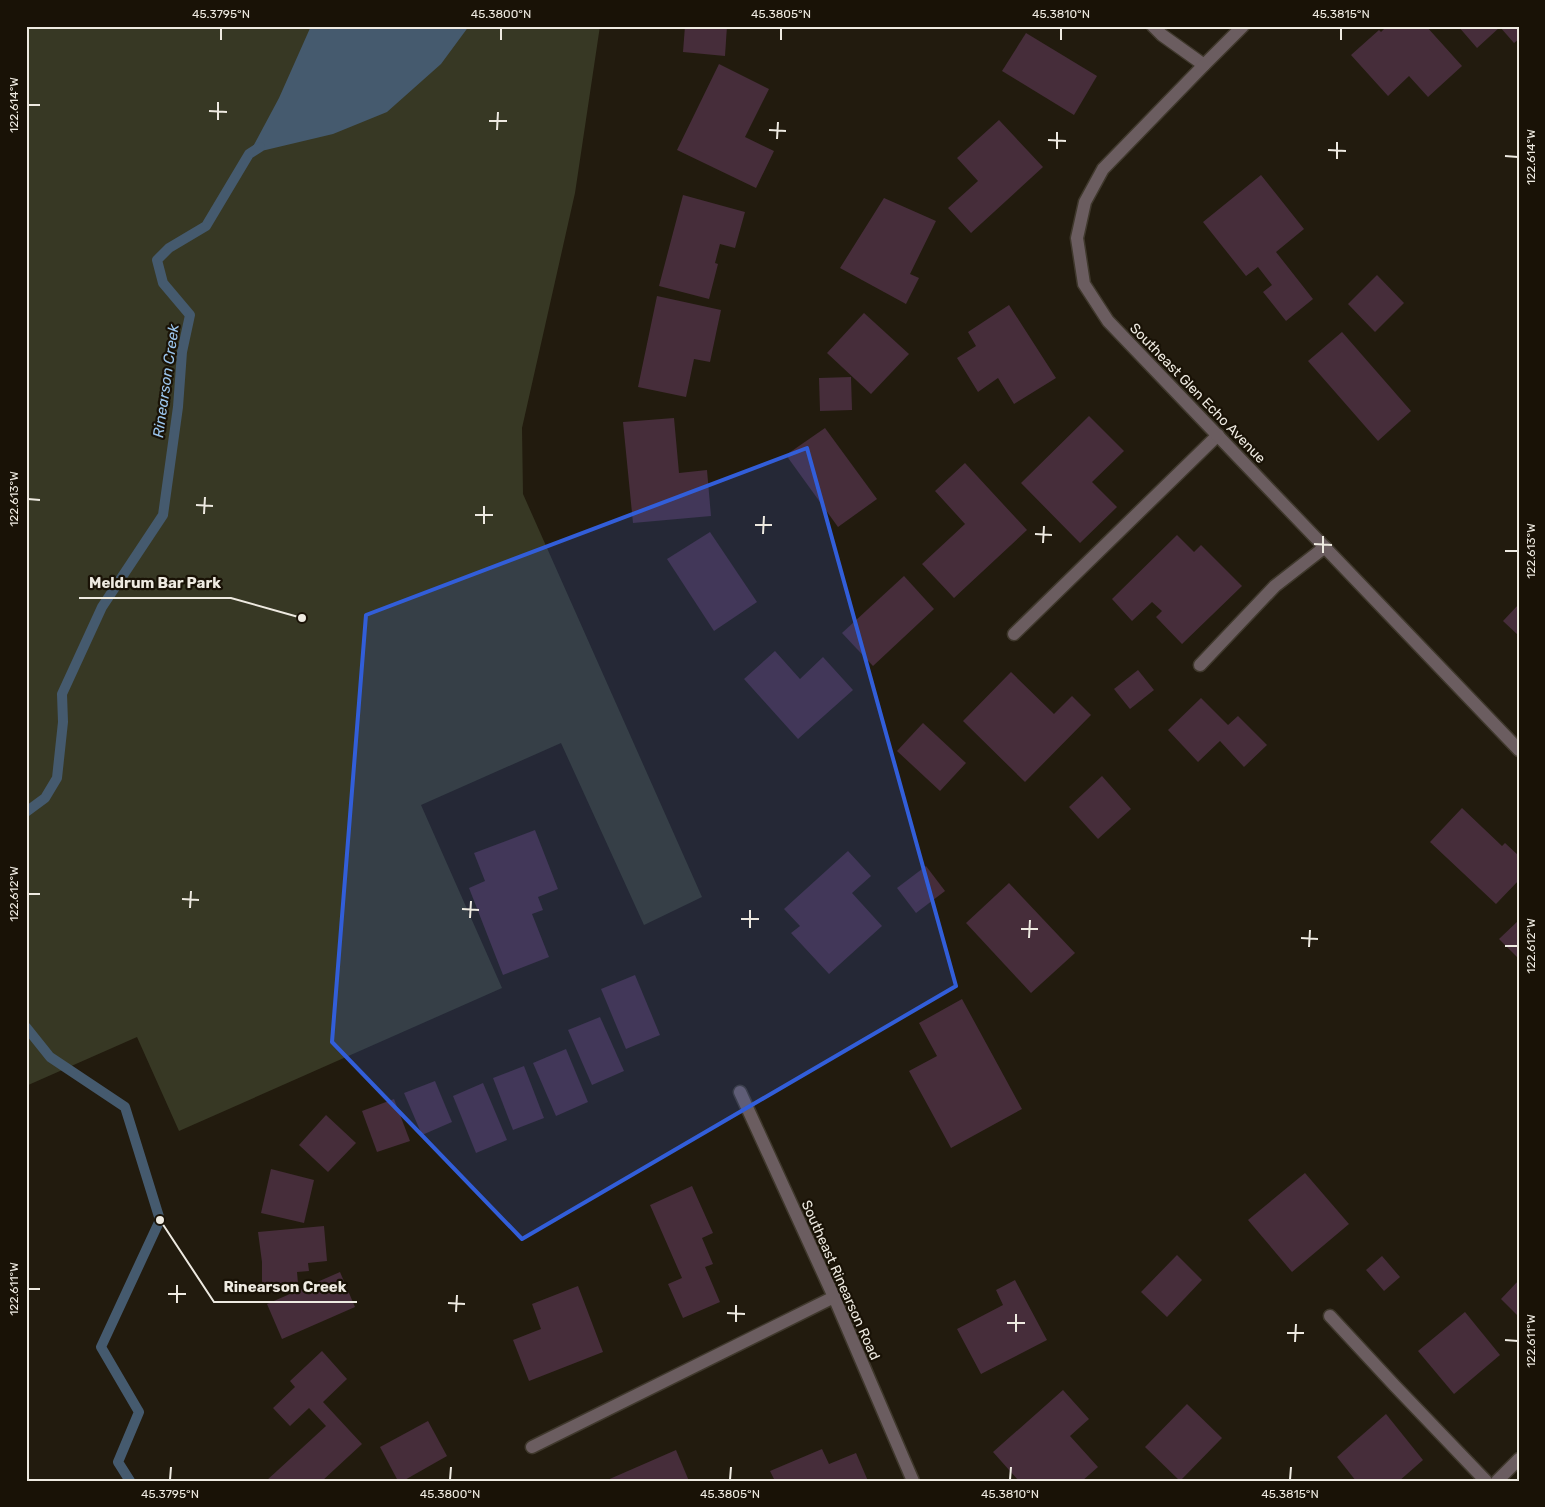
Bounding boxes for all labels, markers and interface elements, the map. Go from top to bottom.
text: 45.3795°N [192,7,250,21]
text: 45.3800°N [471,7,531,21]
text: 45.3805°N [751,7,811,21]
text: 45.3810°N [1032,7,1090,21]
text: 45.3815°N [1312,7,1370,21]
text: 122.614°W [7,77,21,133]
text: 122.614°W [1524,129,1538,185]
street label: Southeast Glen Echo Avenue [1126,320,1269,467]
water label: Rinearson Creek [149,323,183,439]
text: 122.613°W [7,471,21,527]
text: 122.613°W [1524,523,1538,579]
callout: Meldrum Bar Park [79,568,231,598]
text: Meldrum Bar Park [89,574,221,592]
text: 122.612°W [7,866,21,922]
text: 122.612°W [1524,918,1538,974]
street label: Southeast Rinearson Road [798,1198,883,1363]
text: 122.611°W [7,1262,21,1316]
callout: Rinearson Creek [214,1272,357,1302]
text: Rinearson Creek [223,1278,347,1296]
text: 122.611°W [1524,1314,1538,1368]
text: 45.3795°N [141,1487,199,1501]
text: 45.3800°N [420,1487,480,1501]
text: 45.3805°N [700,1487,760,1501]
text: 45.3810°N [981,1487,1039,1501]
text: 45.3815°N [1261,1487,1319,1501]

